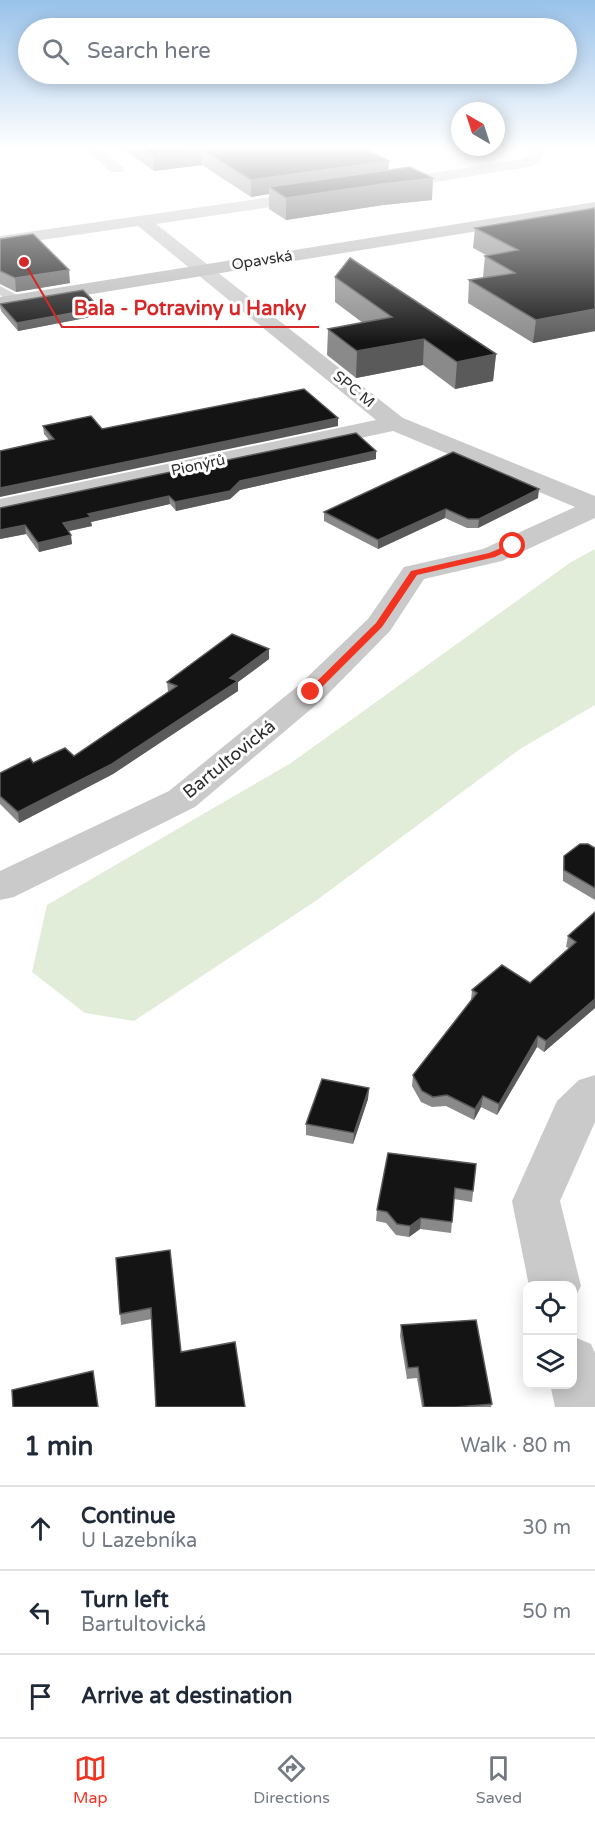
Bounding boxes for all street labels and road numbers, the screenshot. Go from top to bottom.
street label: Opavská [230,246,294,274]
street label: SPC M [330,367,378,411]
street label: Pionýrů [169,451,227,479]
street label: Bartultovická [178,715,280,803]

